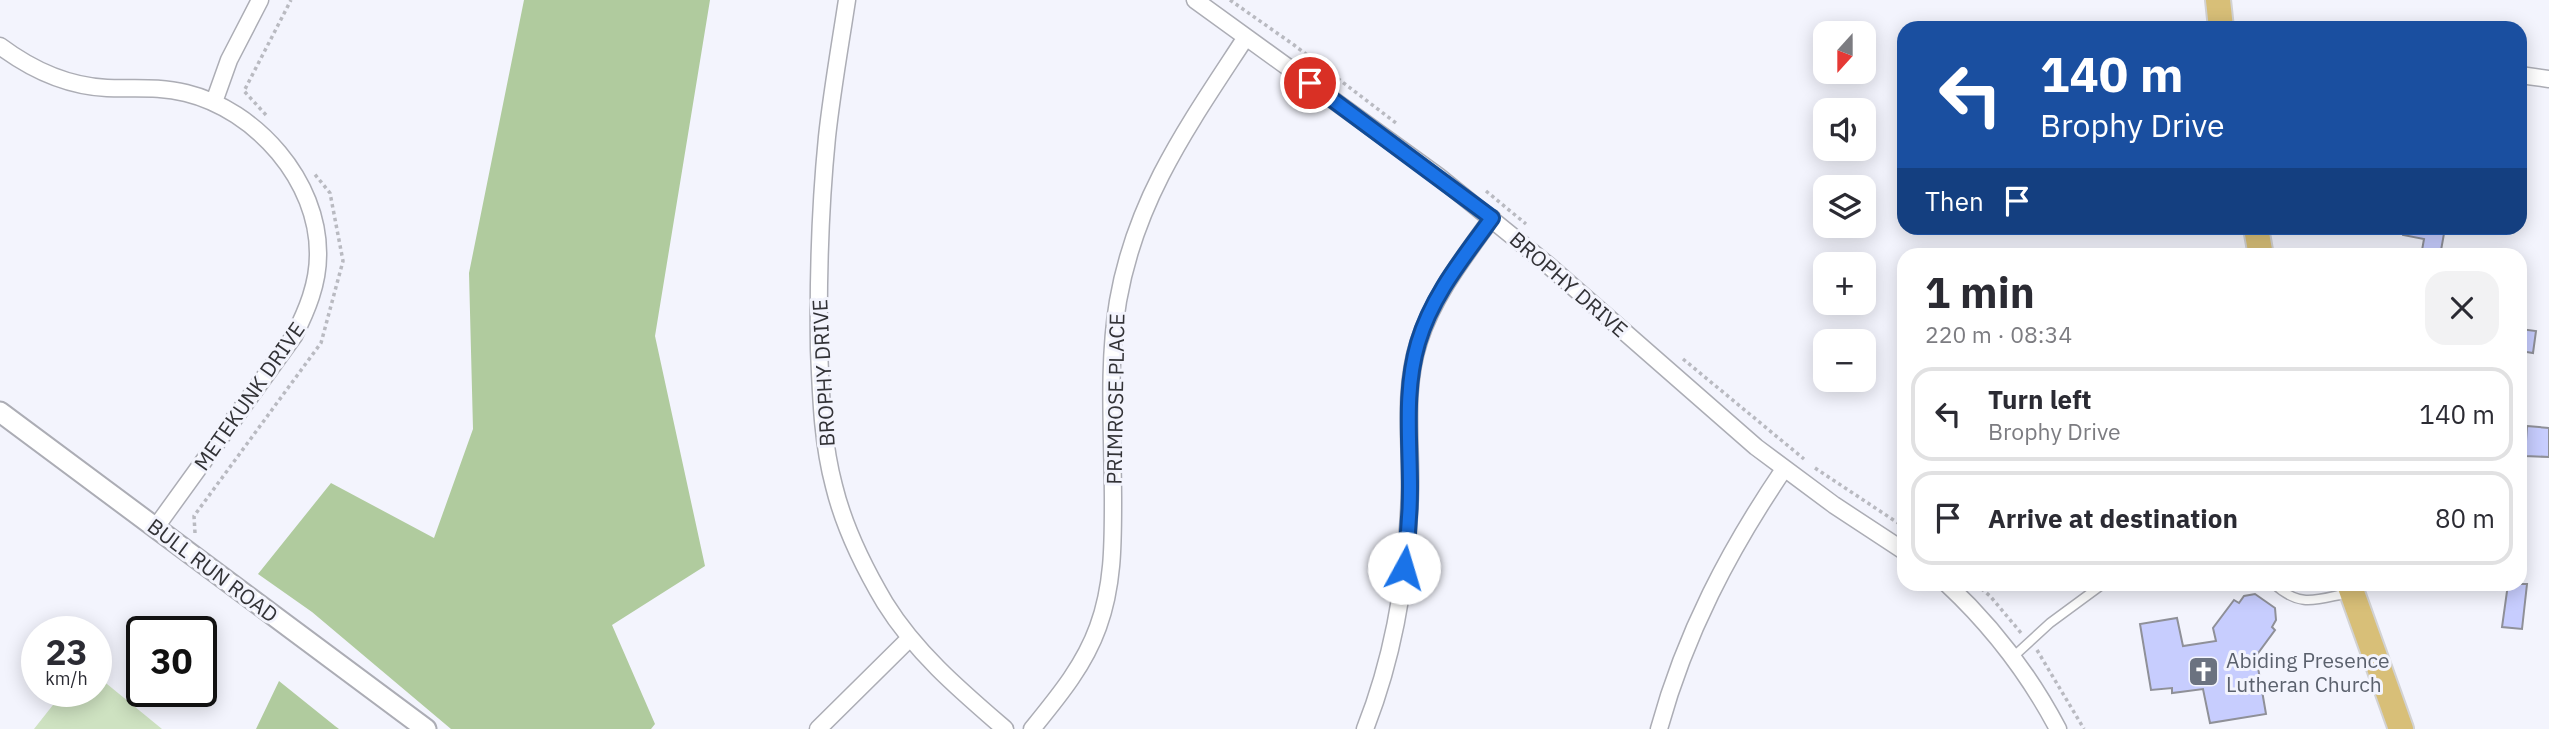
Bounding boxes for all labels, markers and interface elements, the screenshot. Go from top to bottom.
north arrow [1813,21,1876,84]
map controls [1813,21,1876,392]
text: 140 m [2040,42,2184,105]
icon: left [1925,49,2016,140]
pin [1280,53,1340,113]
icon: arrive [1291,64,1329,102]
button: sound [1813,98,1876,161]
text: Brophy Drive [2040,104,2225,146]
button: layers [1813,175,1876,238]
icon: arrive [1998,182,2036,220]
text: Then [1925,184,1984,218]
street label: BROPHY DRIVE [1504,225,1634,343]
button: + [1813,252,1876,315]
text: 1 min [1925,265,2035,320]
button: close [2425,271,2499,345]
street label: BROPHY DRIVE [805,298,841,448]
street label: PRIMROSE PLACE [1100,313,1130,485]
street label: METEKUNK DRIVE [187,316,311,476]
text: 220 m · 08:34 [1925,319,2072,349]
button: − [1813,329,1876,392]
text: Turn left [1988,382,2091,416]
icon: left [1929,395,1967,433]
text: 140 m [2419,397,2495,431]
text: Brophy Drive [1988,416,2121,446]
icon: arrive [1929,499,1967,537]
text: Arrive at destination [1988,501,2238,535]
text: 80 m [2435,501,2495,535]
street label: BULL RUN ROAD [142,512,284,628]
position arrow [1367,531,1441,605]
speed limit sign: 30 [126,616,217,707]
text: 23 [45,629,88,675]
place label: Abiding Presence Lutheran Church [2226,646,2390,698]
church icon: Abiding Presence Lutheran Church [2186,655,2220,689]
text: km/h [45,667,88,690]

